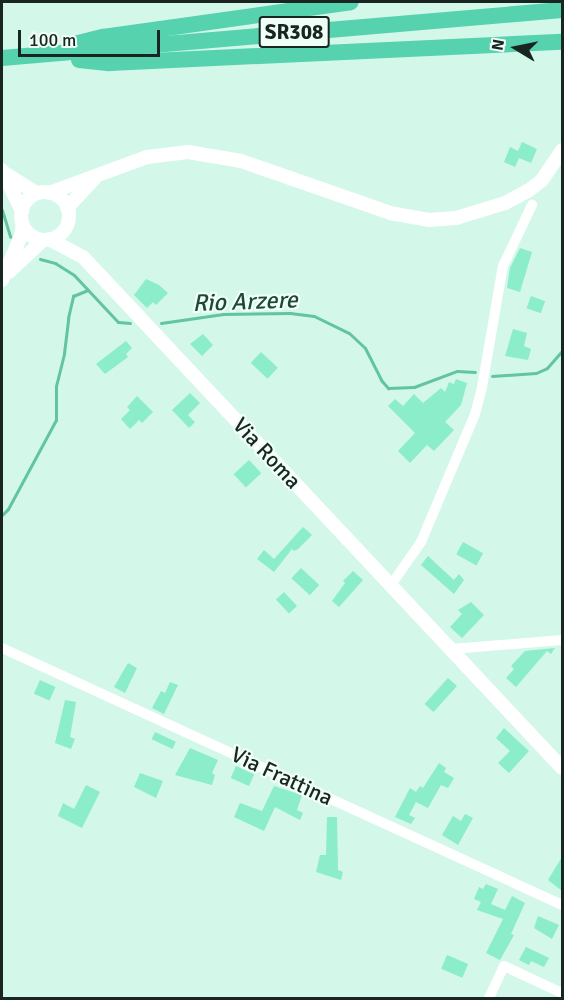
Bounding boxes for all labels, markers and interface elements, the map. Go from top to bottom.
road number: SR308 [258,14,330,50]
scale bar [21,18,164,56]
north arrow [486,18,546,78]
text: 100 m [29,29,76,51]
text: N [487,38,509,52]
water label: Rio Arzere [192,286,298,318]
street label: Via Roma [227,412,307,494]
street label: Via Frattina [227,741,337,811]

